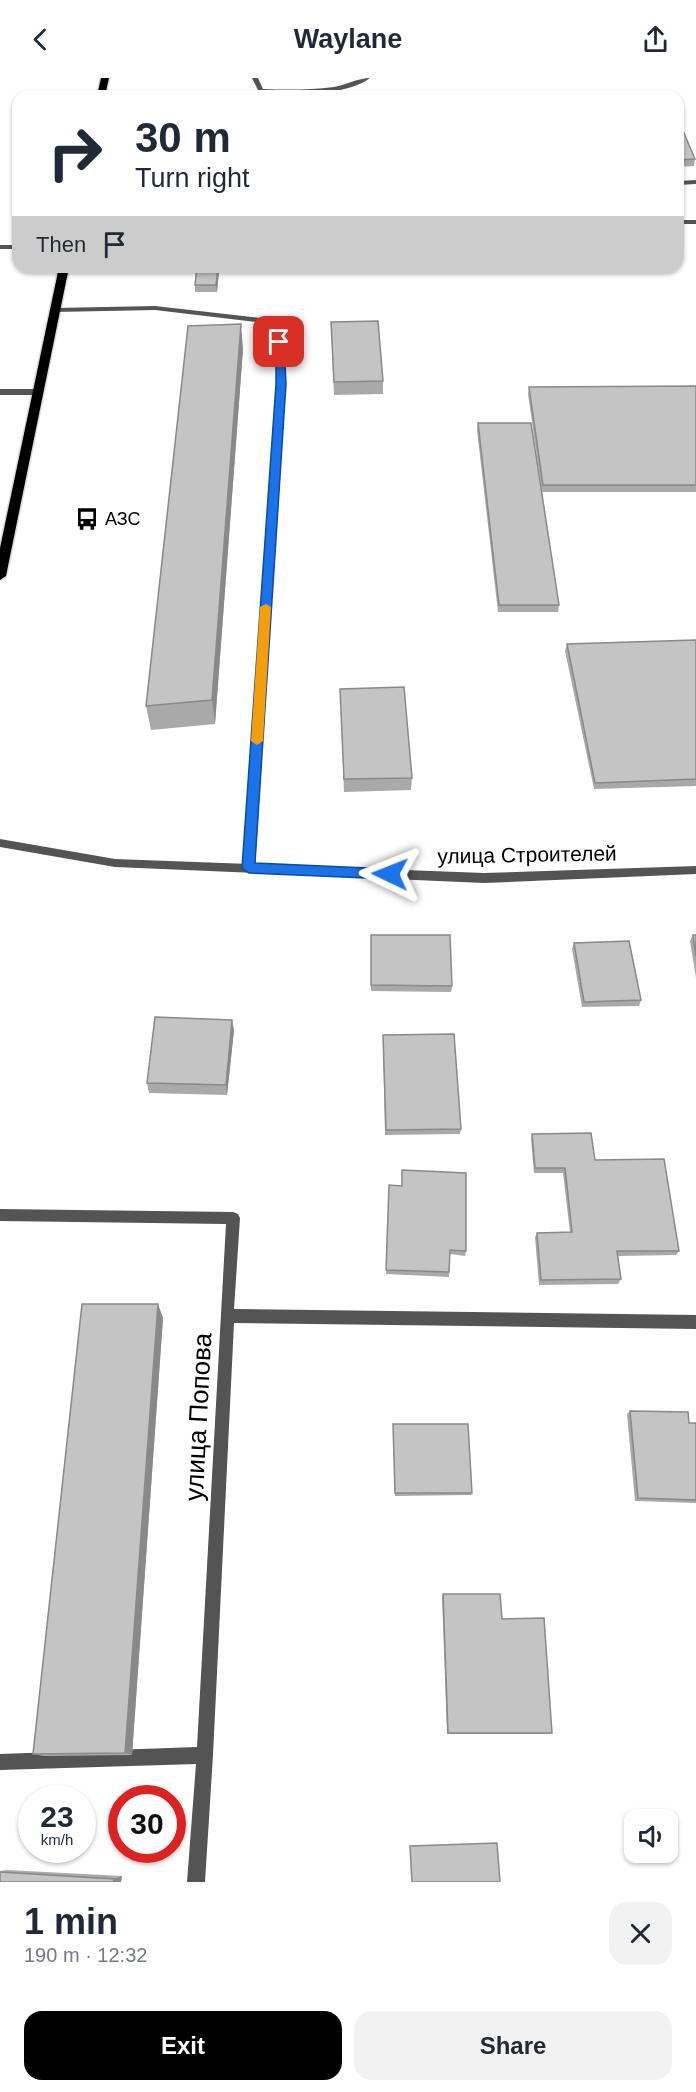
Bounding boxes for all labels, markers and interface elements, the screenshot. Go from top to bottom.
icon: back [24,23,57,56]
icon: share [639,23,672,56]
text: Waylane [294,24,402,54]
icon: right [36,114,114,192]
text: 30 m [135,114,231,161]
text: Turn right [135,163,250,193]
icon: arrive [98,228,131,261]
text: Then [36,232,86,257]
pin [253,316,304,367]
icon: arrive [262,325,295,358]
bus stop icon: АЗС [74,506,100,532]
place label: АЗС [105,509,140,529]
street label: улица Строителей [437,841,617,868]
position arrow [358,842,422,906]
street label: улица Попова [179,1332,217,1502]
speed limit sign: 30 [108,1785,186,1863]
text: 23 [40,1800,74,1833]
map controls [624,1809,678,1863]
button: sound [624,1809,678,1863]
text: km/h [41,1831,73,1848]
text: 1 min [24,1901,118,1942]
button: close [609,1902,672,1965]
text: 190 m · 12:32 [24,1944,147,1966]
button: Exit [24,2011,342,2080]
button: Share [354,2011,672,2080]

